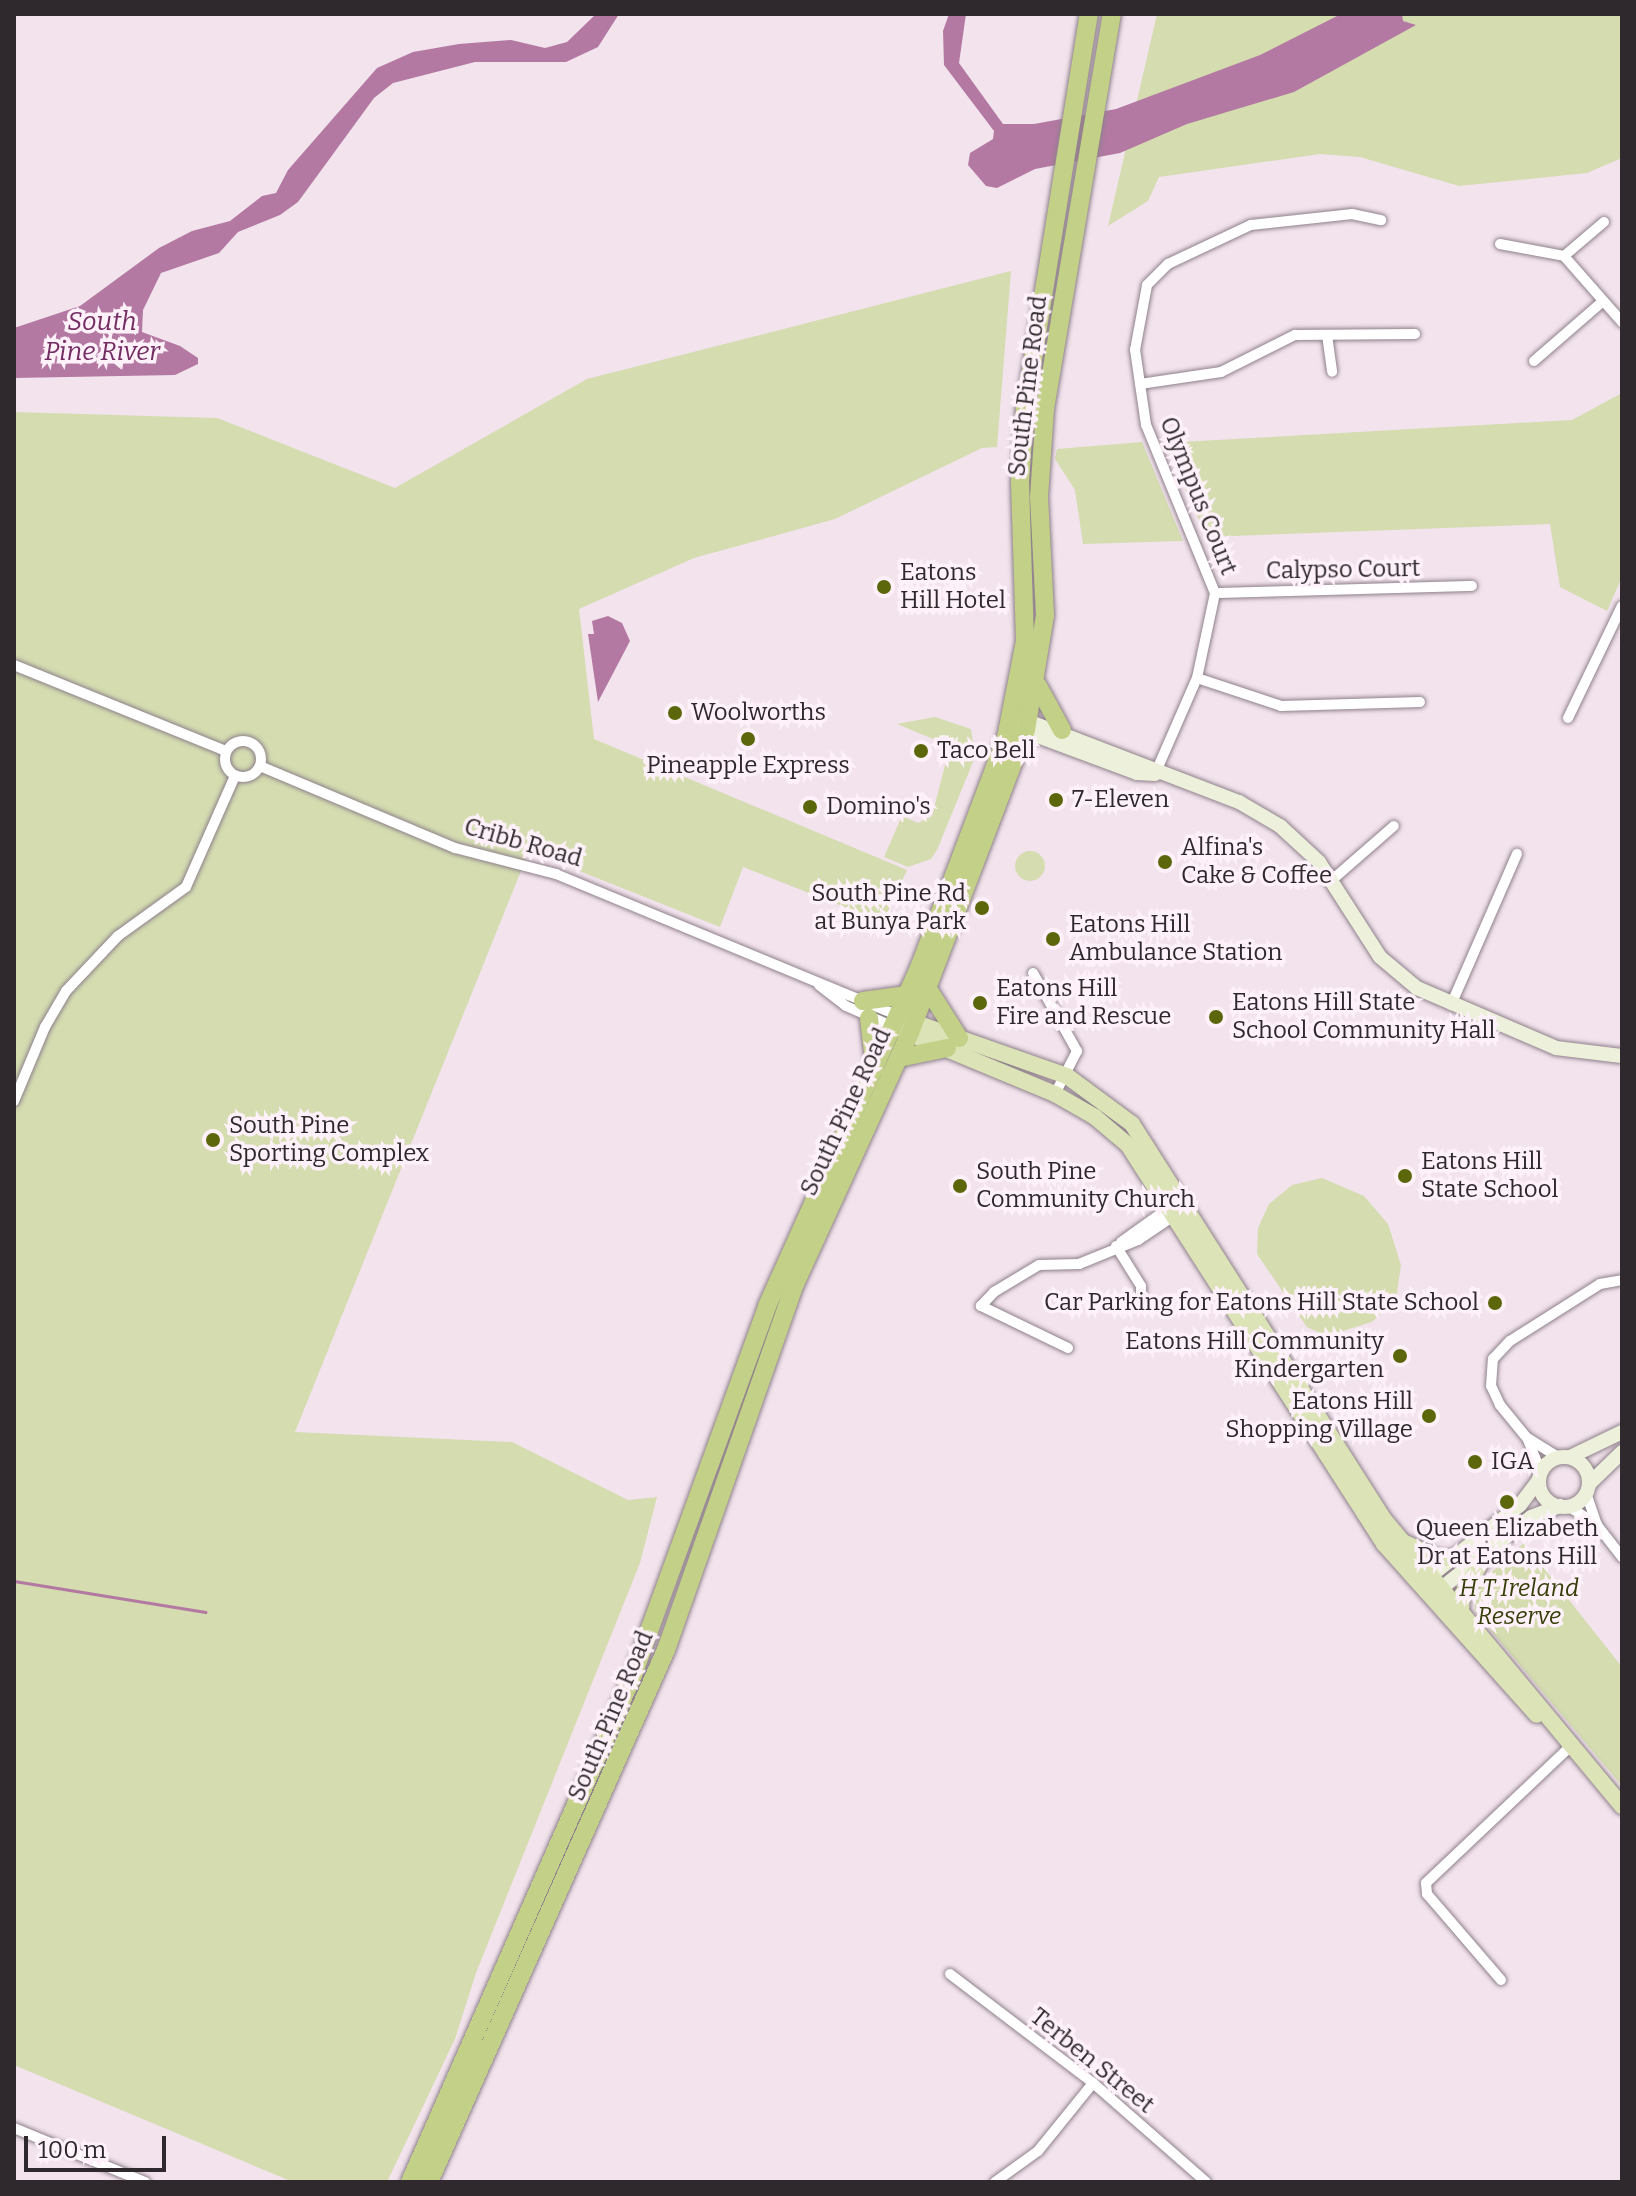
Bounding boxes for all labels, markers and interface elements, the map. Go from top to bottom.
street label: South Pine Road [1003,294,1053,478]
water label: South Pine River [44,306,160,368]
street label: Olympus Court [1153,413,1243,579]
street label: Calypso Court [1266,554,1420,586]
place label: Eatons Hill Hotel [900,559,1006,615]
marker: Eatons Hill Hotel [875,578,893,596]
place label: Woolworths [691,699,826,727]
marker: Woolworths [666,704,684,722]
marker: Pineapple Express [739,730,757,748]
place label: Taco Bell [937,737,1035,765]
marker: Taco Bell [912,742,930,760]
place label: Pineapple Express [646,752,850,780]
place label: 7-Eleven [1072,786,1169,814]
marker: 7-Eleven [1047,791,1065,809]
place label: Domino's [826,793,931,821]
marker: Domino's [801,798,819,816]
street label: Cribb Road [461,812,585,874]
place label: Alfina's Cake & Coffee [1181,834,1332,890]
marker: Alfina's Cake & Coffee [1156,853,1174,871]
place label: South Pine Rd at Bunya Park [811,880,966,936]
marker: South Pine Rd at Bunya Park [973,899,991,917]
place label: Eatons Hill Ambulance Station [1069,911,1282,967]
marker: Eatons Hill Ambulance Station [1044,930,1062,948]
place label: Eatons Hill Fire and Rescue [996,975,1171,1031]
place label: Eatons Hill State School Community Hall [1232,989,1495,1045]
marker: Eatons Hill Fire and Rescue [971,994,989,1012]
marker: Eatons Hill State School Community Hall [1207,1008,1225,1026]
street label: South Pine Road [795,1024,897,1200]
place label: South Pine Sporting Complex [229,1112,429,1168]
marker: South Pine Sporting Complex [204,1131,222,1149]
place label: Eatons Hill State School [1421,1148,1558,1204]
place label: South Pine Community Church [976,1158,1195,1214]
marker: Eatons Hill State School [1396,1167,1414,1185]
marker: South Pine Community Church [951,1177,969,1195]
place label: Car Parking for Eatons Hill State School [1044,1289,1479,1317]
marker: Car Parking for Eatons Hill State School [1486,1294,1504,1312]
place label: Eatons Hill Community Kindergarten [1125,1328,1384,1384]
marker: Eatons Hill Community Kindergarten [1391,1347,1409,1365]
place label: Eatons Hill Shopping Village [1225,1388,1413,1444]
marker: Eatons Hill Shopping Village [1420,1407,1438,1425]
place label: IGA [1491,1448,1534,1476]
marker: IGA [1466,1453,1484,1471]
marker: Queen Elizabeth Dr at Eatons Hill [1498,1493,1516,1511]
place label: Queen Elizabeth Dr at Eatons Hill [1415,1515,1599,1571]
park label: H T Ireland Reserve [1459,1575,1579,1631]
street label: South Pine Road [562,1627,660,1805]
street label: Terben Street [1024,2002,1160,2120]
scale bar [28,2120,170,2170]
text: 100 m [38,2136,106,2164]

